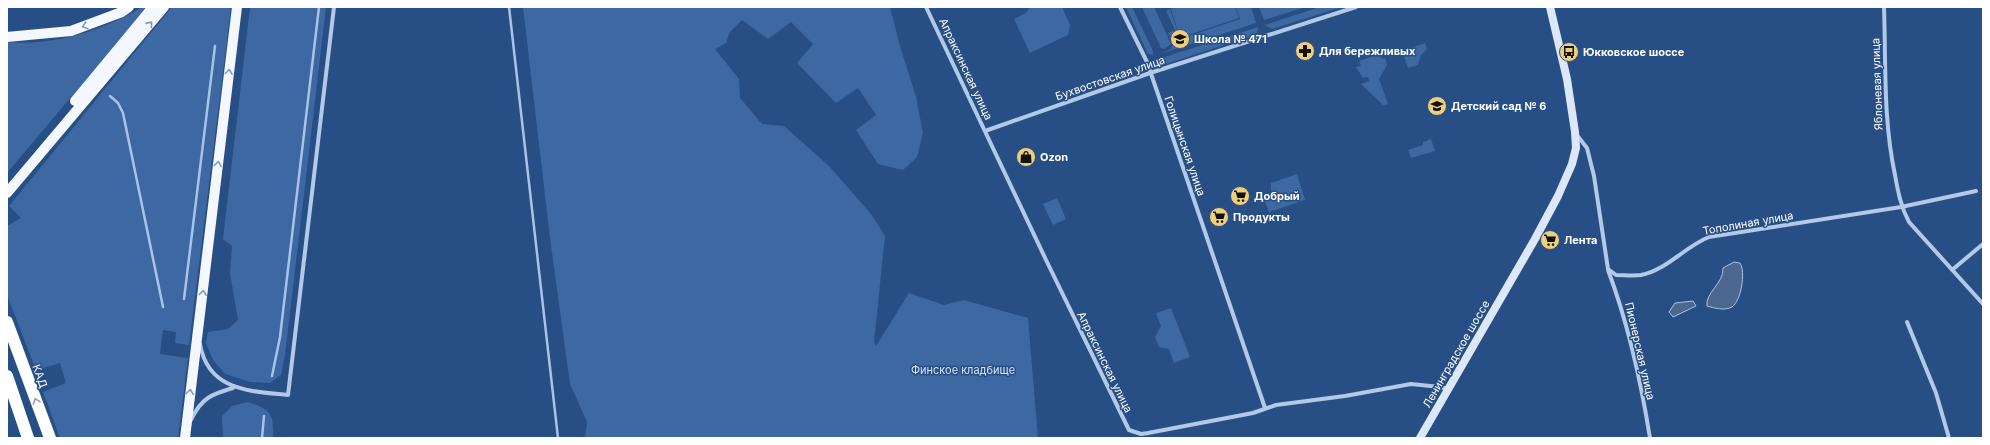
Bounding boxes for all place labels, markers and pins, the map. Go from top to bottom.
school or university icon: Школа № 471 [1169,28,1191,50]
place label: Школа № 471 [1194,32,1267,46]
pharmacy icon: Для бережливых [1294,40,1316,62]
bus stop icon: Юкковское шоссе [1558,41,1580,63]
place label: Для бережливых [1319,44,1416,58]
place label: Юкковское шоссе [1583,45,1685,59]
school or university icon: Детский сад № 6 [1426,95,1448,117]
place label: Детский сад № 6 [1451,99,1546,113]
shop icon: Ozon [1015,146,1037,168]
place label: Ozon [1040,150,1068,164]
supermarket icon: Добрый [1229,185,1251,207]
place label: Добрый [1254,189,1300,203]
supermarket icon: Продукты [1208,206,1230,228]
place label: Продукты [1233,210,1290,224]
supermarket icon: Лента [1539,229,1561,251]
place label: Лента [1564,233,1598,247]

